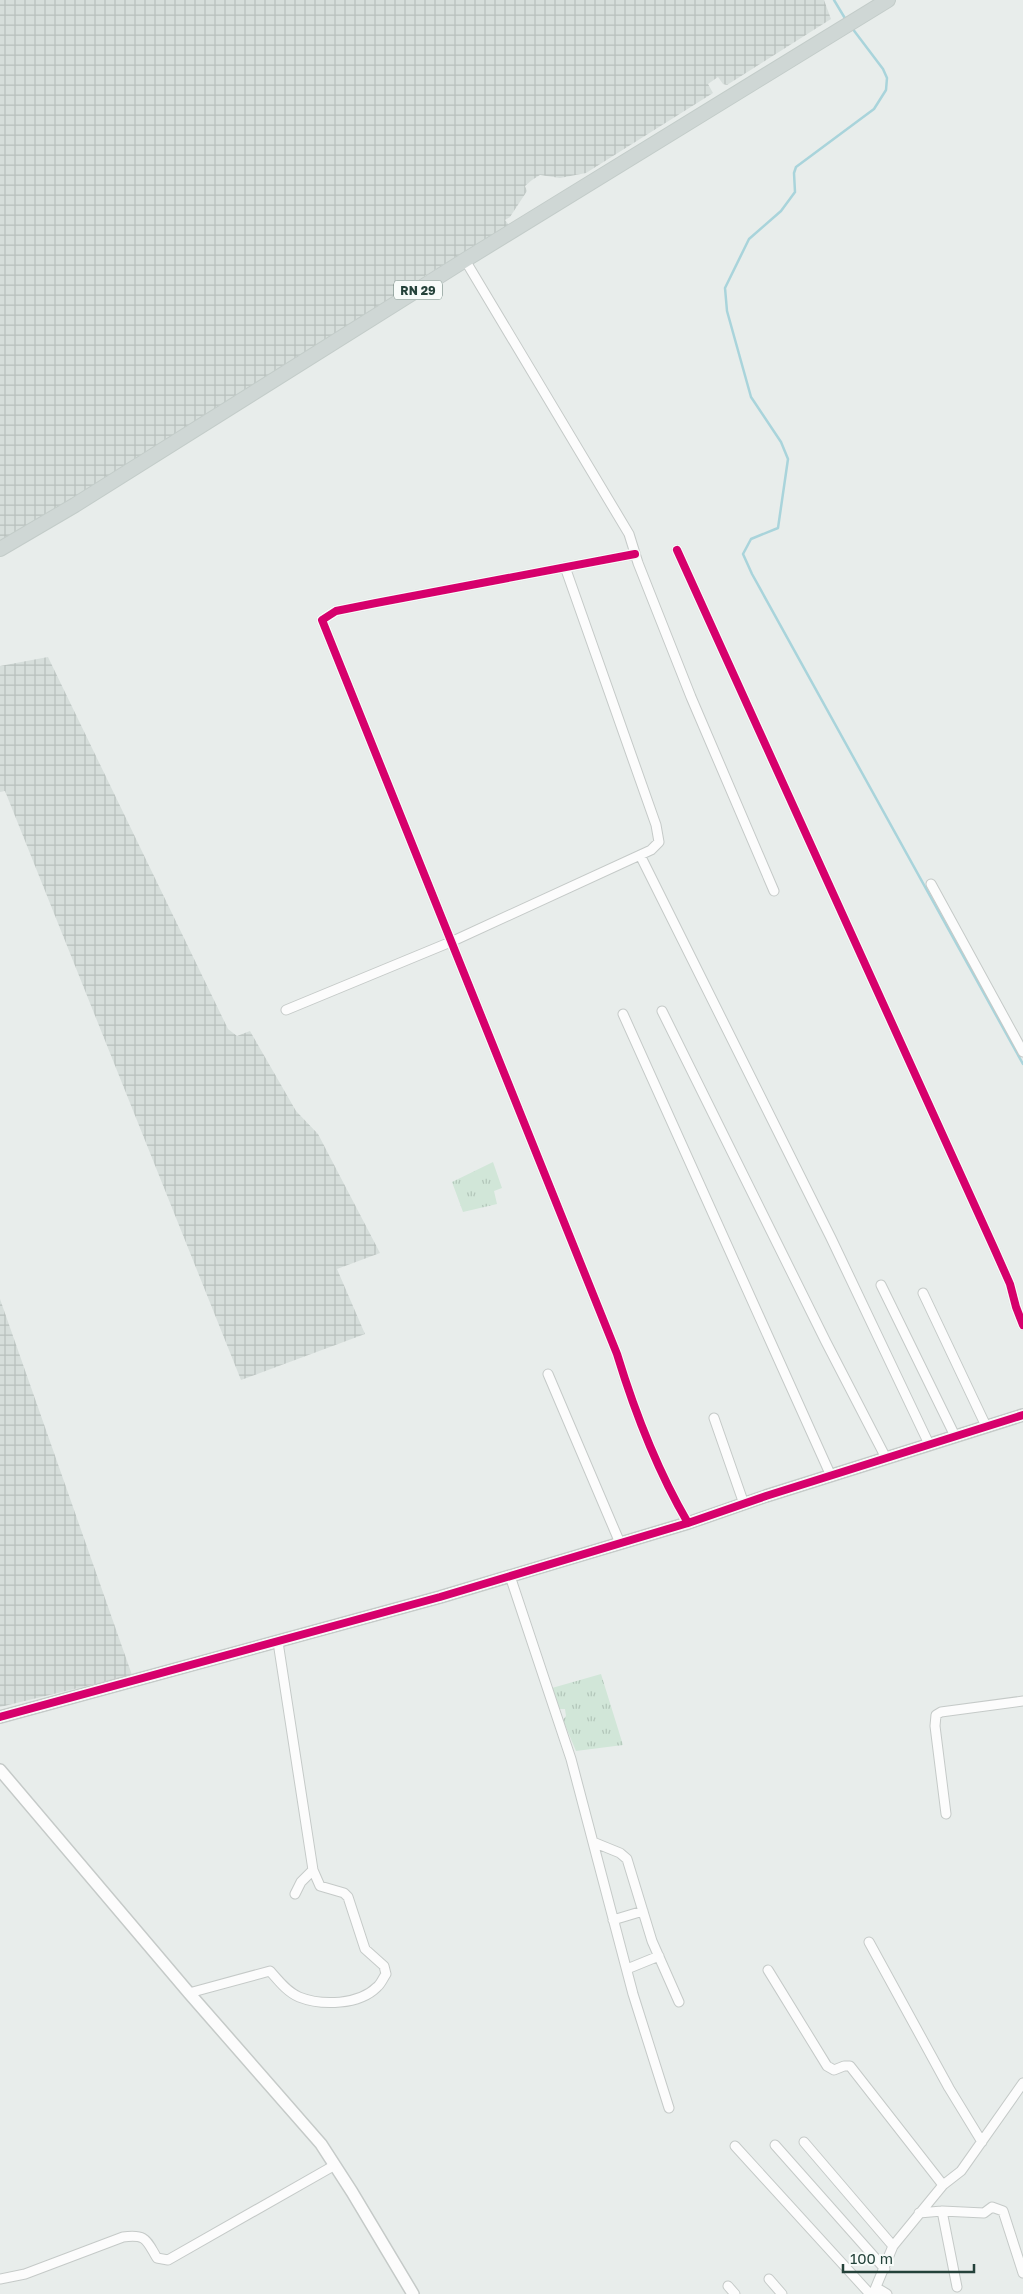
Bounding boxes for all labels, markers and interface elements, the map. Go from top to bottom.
road number: RN 29 [394,280,442,300]
scale bar [843,2242,974,2274]
text: 100 m [850,2249,893,2267]

